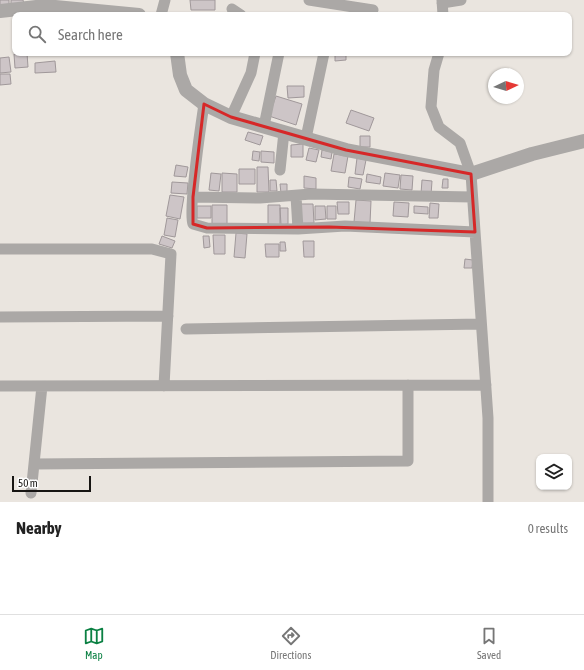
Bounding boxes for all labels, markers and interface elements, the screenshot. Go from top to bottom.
search box [12,12,572,56]
icon: search [26,23,48,45]
text: Search here [58,26,123,43]
north arrow [488,68,524,104]
map controls [536,454,572,490]
button: layers [536,454,572,490]
scale bar [12,474,91,493]
text: 50 m [18,477,38,489]
text: Nearby [16,518,62,538]
text: 0 results [528,521,568,536]
tab: Map [83,625,105,661]
tab: Directions [270,625,311,661]
tab: Saved [477,625,501,661]

